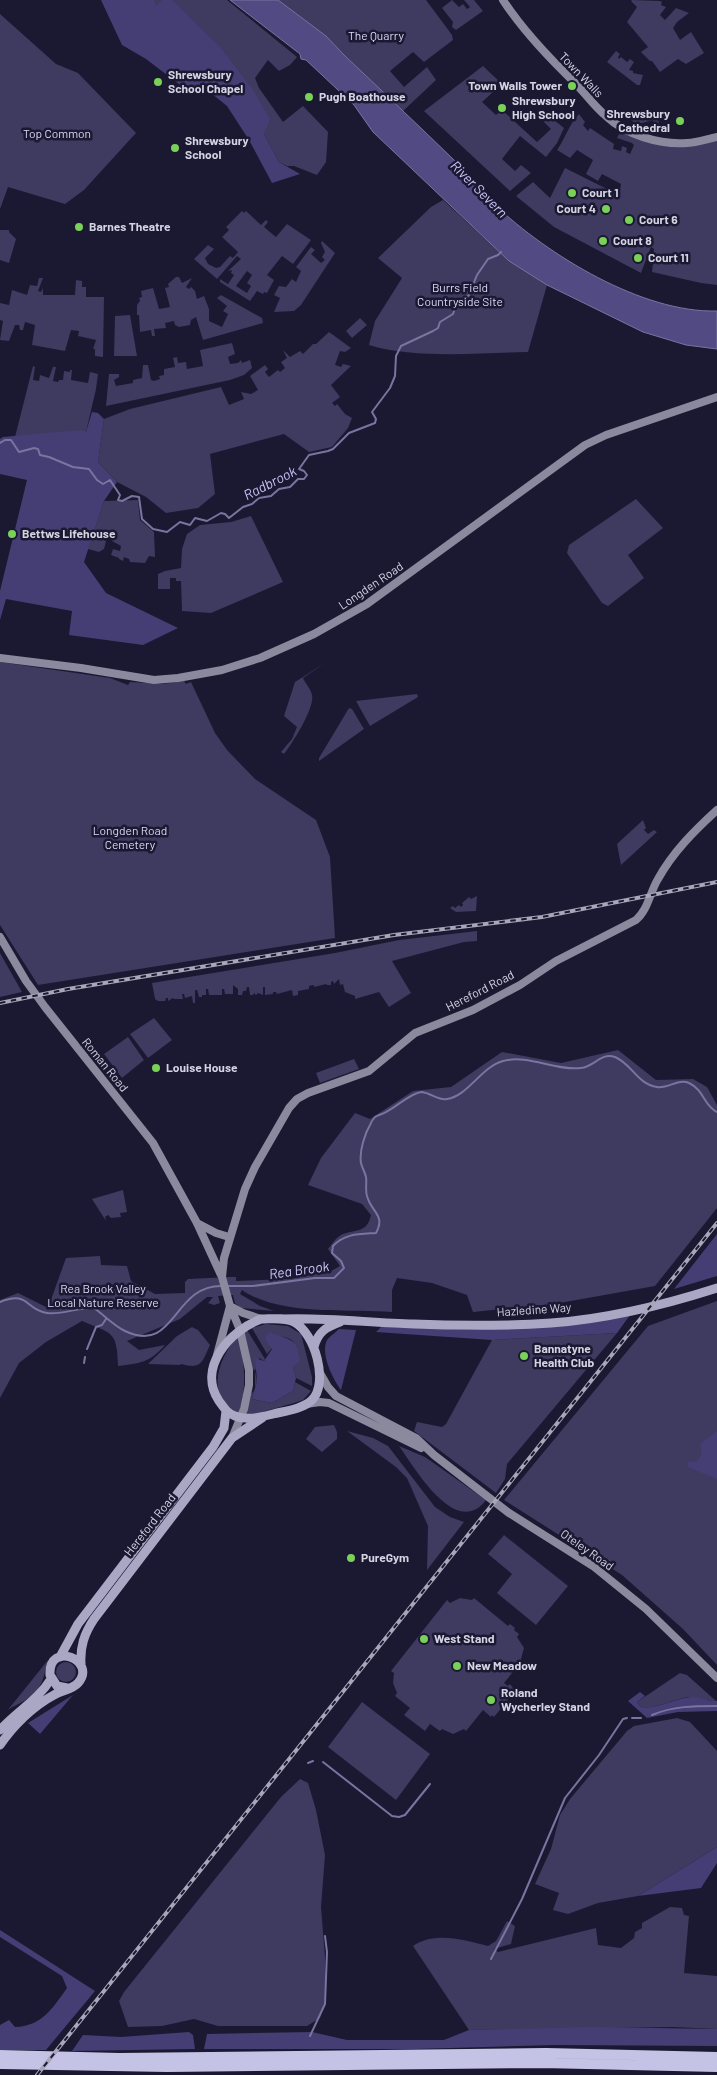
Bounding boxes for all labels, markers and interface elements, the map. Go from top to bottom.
park label: The Quarry [348,28,405,42]
street label: Town Walls [557,49,607,100]
place label: Shrewsbury School Chapel [168,67,243,95]
marker: Shrewsbury School Chapel [152,76,164,88]
place label: Town Walls Tower [468,78,562,92]
marker: Town Walls Tower [566,80,578,92]
place label: Pugh Boathouse [319,89,406,103]
marker: Pugh Boathouse [303,91,315,103]
place label: Shrewsbury High School [512,93,575,121]
marker: Shrewsbury High School [496,102,508,114]
place label: Shrewsbury Cathedral [607,106,670,134]
marker: Shrewsbury Cathedral [674,115,686,127]
park label: Top Common [23,126,91,140]
place label: Shrewsbury School [185,133,248,161]
marker: Shrewsbury School [169,142,181,154]
water label: River Severn [447,157,511,221]
place label: Court 1 [582,185,618,199]
marker: Court 1 [566,187,578,199]
place label: Court 4 [557,201,596,215]
marker: Court 4 [600,203,612,215]
place label: Court 6 [639,212,678,226]
marker: Court 6 [623,214,635,226]
place label: Barnes Theatre [89,219,171,233]
marker: Barnes Theatre [73,221,85,233]
place label: Court 8 [613,233,652,247]
marker: Court 8 [597,235,609,247]
place label: Court 11 [648,250,689,264]
marker: Court 11 [632,252,644,264]
park label: Burrs Field Countryside Site [417,280,503,308]
water label: Radbrook [241,462,299,503]
place label: Bettws Lifehouse [22,526,116,540]
marker: Bettws Lifehouse [6,528,18,540]
street label: Longden Road [336,559,405,612]
park label: Longden Road Cemetery [93,823,167,851]
street label: Hereford Road [443,967,516,1013]
street label: Roman Road [80,1035,132,1094]
place label: Louise House [166,1060,238,1074]
marker: Louise House [150,1062,162,1074]
water label: Rea Brook [268,1257,330,1282]
park label: Rea Brook Valley Local Nature Reserve [47,1281,159,1309]
street label: Hazledine Way [496,1299,572,1319]
place label: Bannatyne Health Club [534,1341,595,1369]
marker: Bannatyne Health Club [518,1350,530,1362]
street label: Hereford Road [121,1491,178,1558]
street label: Oteley Road [558,1526,617,1573]
place label: PureGym [361,1550,409,1564]
marker: PureGym [345,1552,357,1564]
place label: West Stand [434,1631,495,1645]
marker: West Stand [418,1633,430,1645]
place label: New Meadow [467,1658,538,1672]
marker: New Meadow [451,1660,463,1672]
place label: Roland Wycherley Stand [501,1685,590,1713]
marker: Roland Wycherley Stand [485,1694,497,1706]

